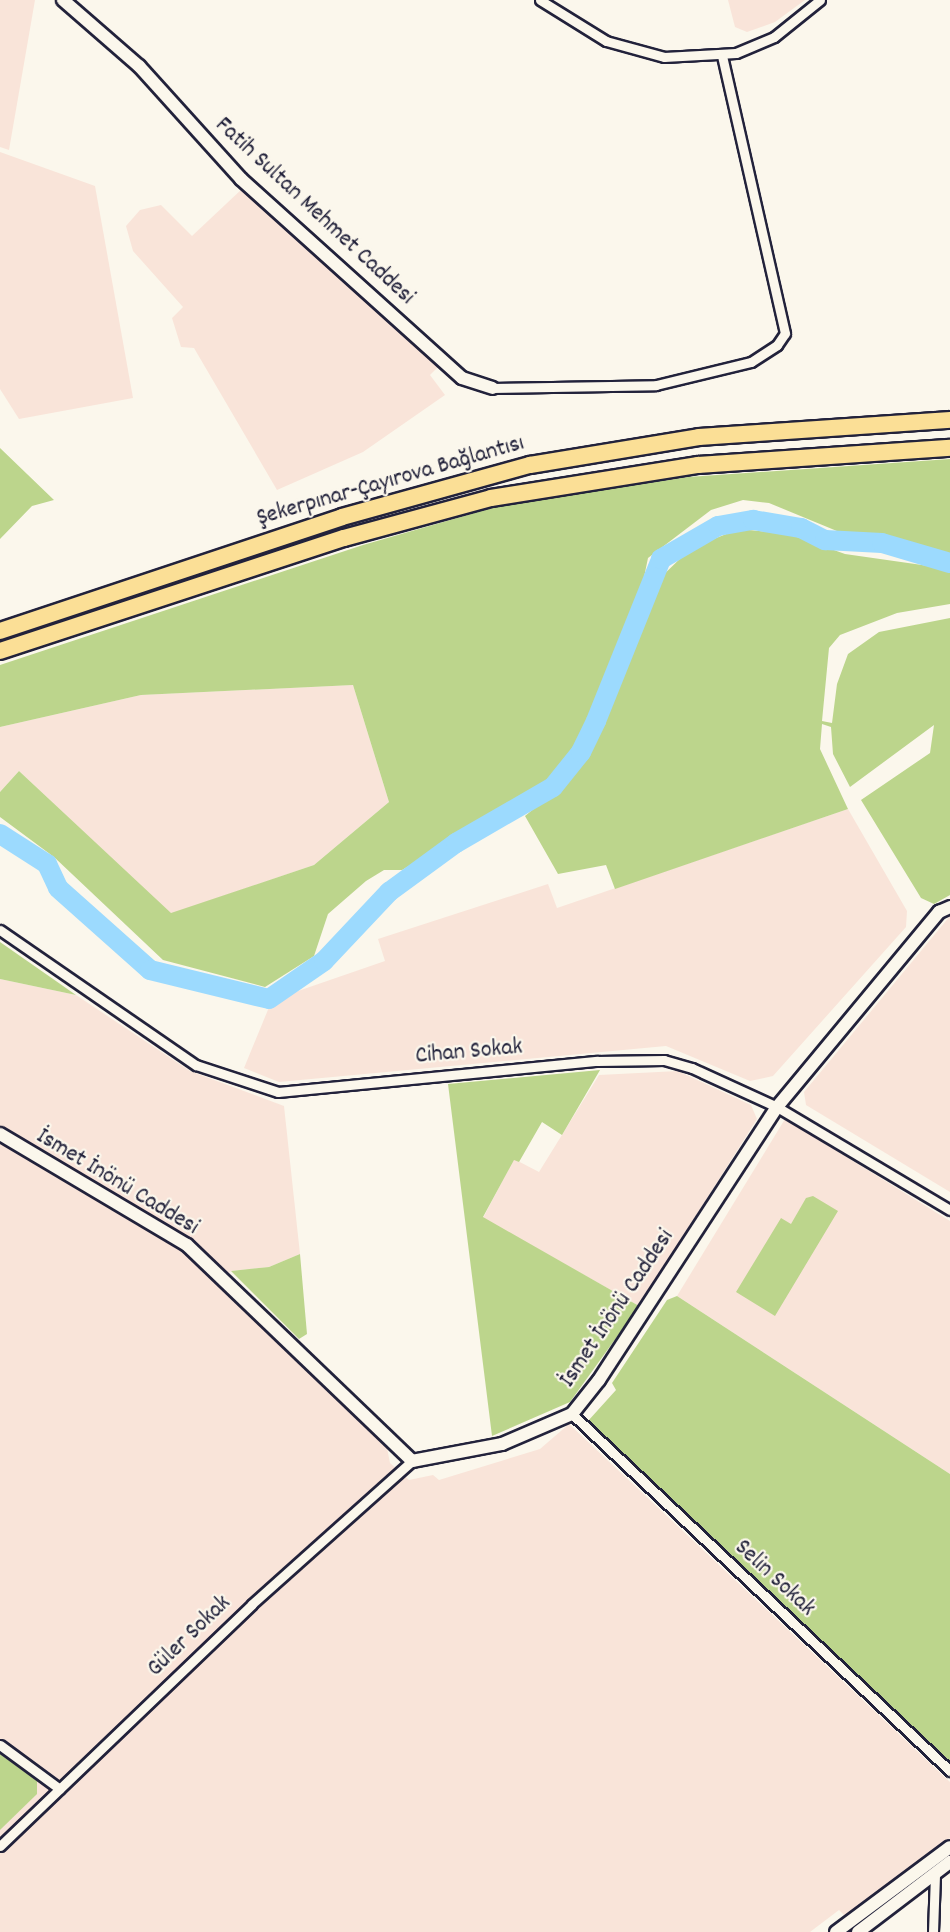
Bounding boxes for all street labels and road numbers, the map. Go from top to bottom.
street label: Fatih Sultan Mehmet Caddesi [208,112,420,312]
street label: Şekerpınar-Çayırova Bağlantısı [254,430,528,534]
street label: Cihan Sokak [414,1034,524,1072]
street label: İsmet İnönü Caddesi [31,1123,203,1243]
street label: İsmet İnönü Caddesi [555,1225,681,1393]
street label: Selin Sokak [728,1534,820,1624]
street label: Güler Sokak [142,1590,238,1684]

